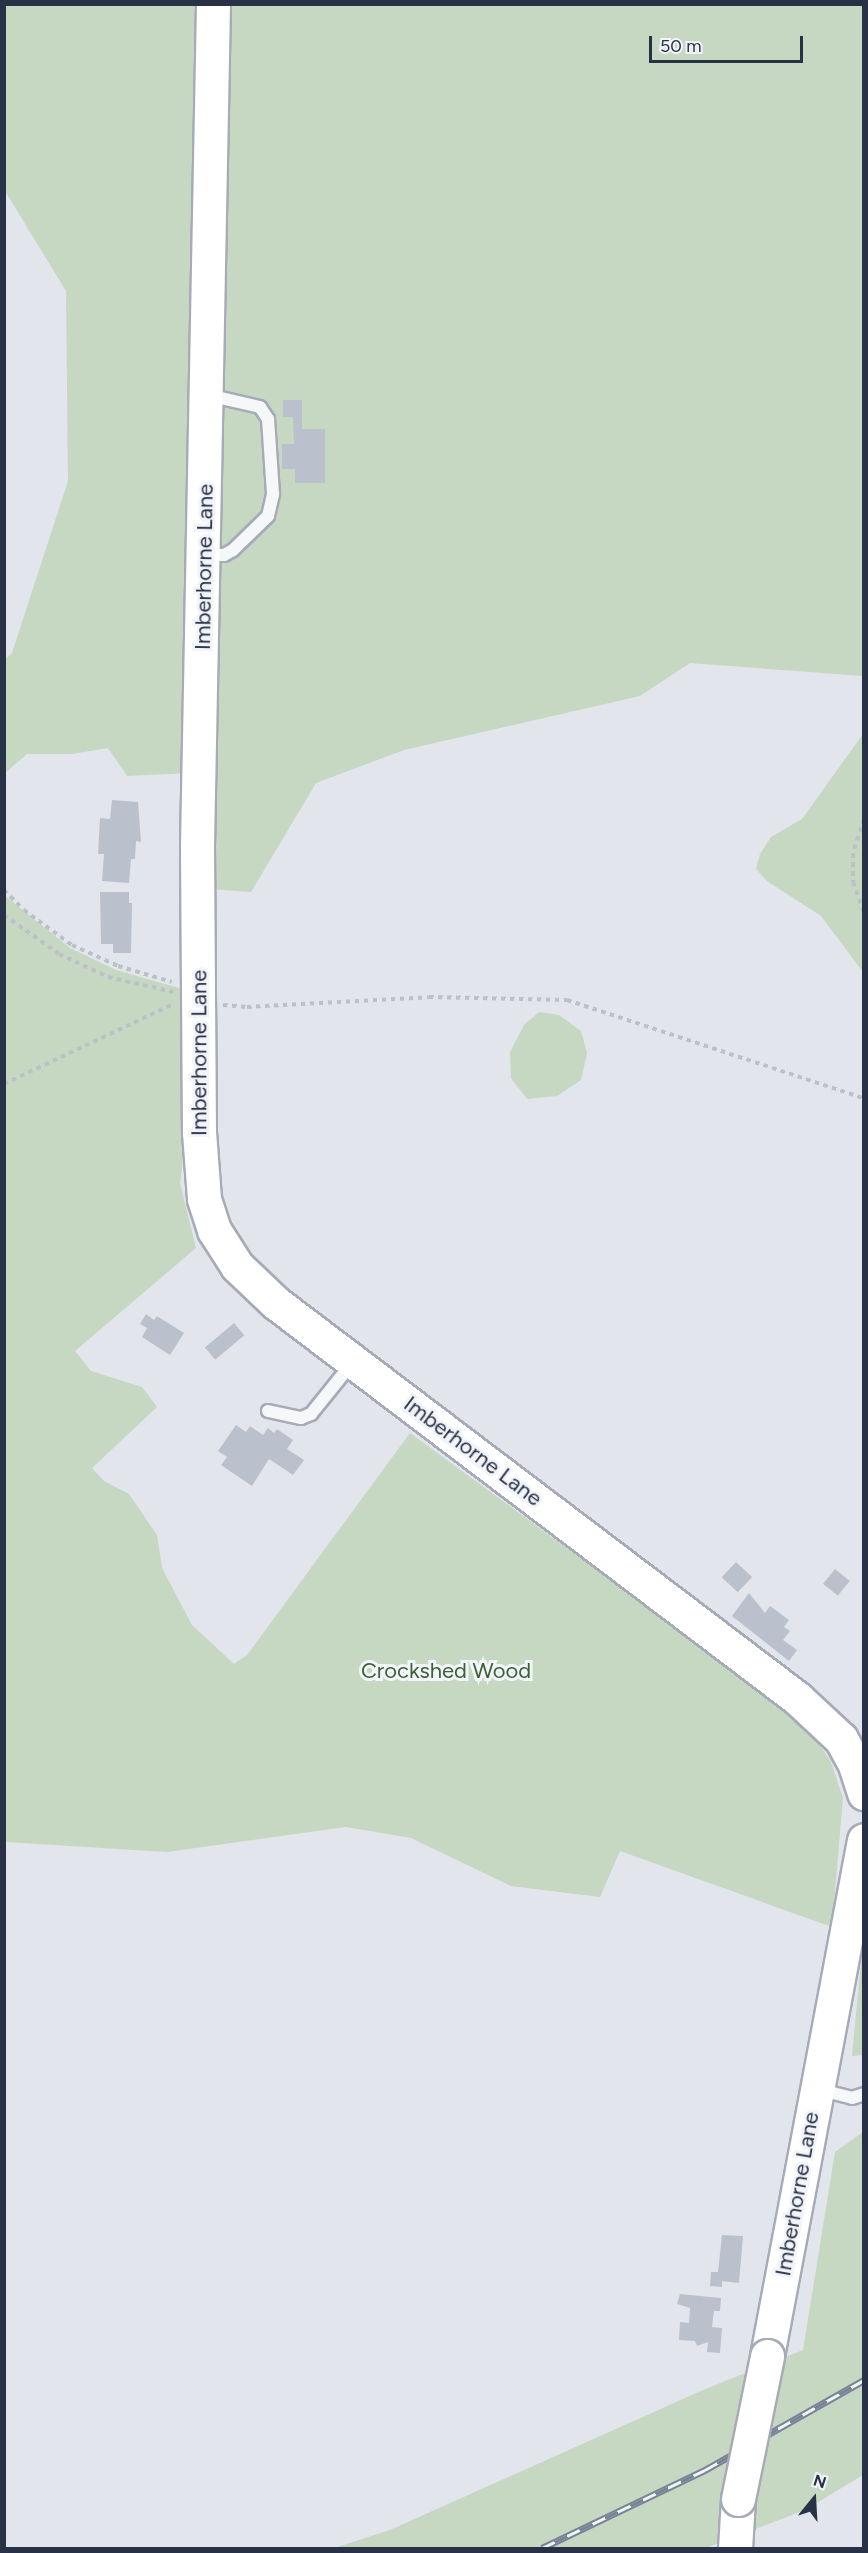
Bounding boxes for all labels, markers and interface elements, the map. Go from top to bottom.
scale bar [652,24,806,62]
text: 50 m [660,35,702,57]
street label: Imberhorne Lane [189,484,219,650]
street label: Imberhorne Lane [186,970,212,1136]
street label: Imberhorne Lane [399,1390,547,1512]
park label: Crockshed Wood [361,1658,531,1684]
street label: Imberhorne Lane [770,2110,824,2278]
north arrow [784,2469,844,2529]
text: N [811,2470,829,2492]

